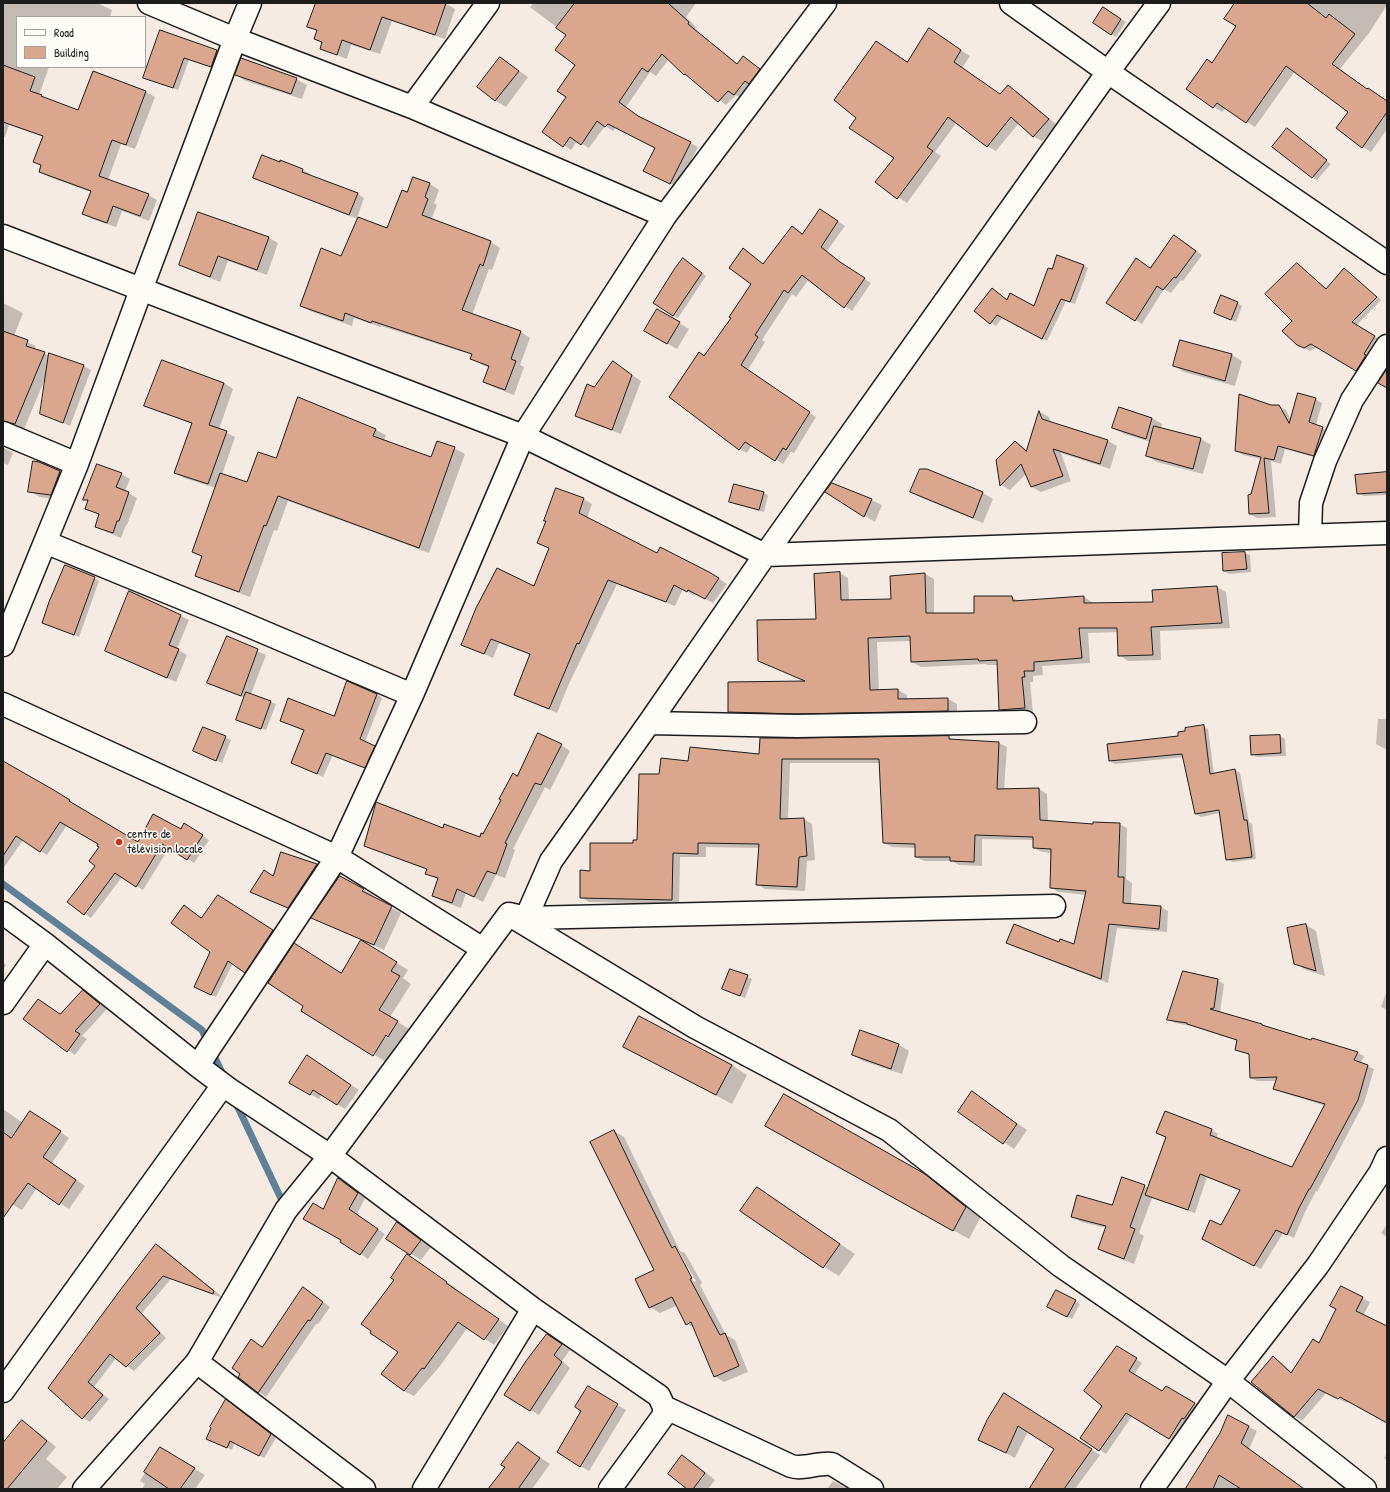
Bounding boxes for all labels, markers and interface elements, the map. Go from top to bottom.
legend [16,16,146,68]
text: Road [54,24,74,41]
text: Building [54,44,89,61]
place label: centre de télévision locale [127,827,203,858]
marker: centre de télévision locale [114,837,124,847]

